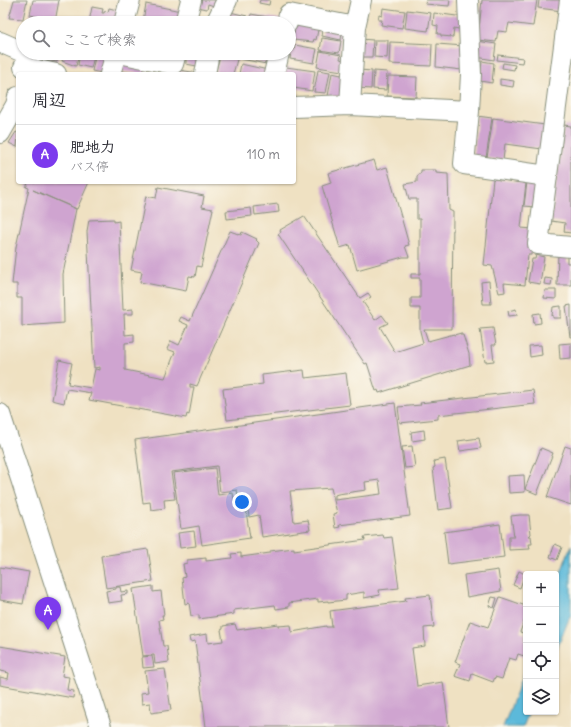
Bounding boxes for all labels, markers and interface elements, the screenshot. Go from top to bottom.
search box [16,16,296,60]
icon: search [30,27,52,49]
text: ここで検索 [62,30,137,49]
text: 周辺 [32,89,66,111]
text: 肥地力 [70,137,115,156]
text: A [41,146,49,163]
text: 110 m [247,146,280,163]
text: バス停 [70,158,109,175]
your location [232,492,252,512]
map controls [523,571,559,715]
button: + [523,571,559,607]
pin: A [35,597,61,630]
button: − [523,607,559,643]
button: locate [523,643,559,679]
button: layers [523,679,559,715]

